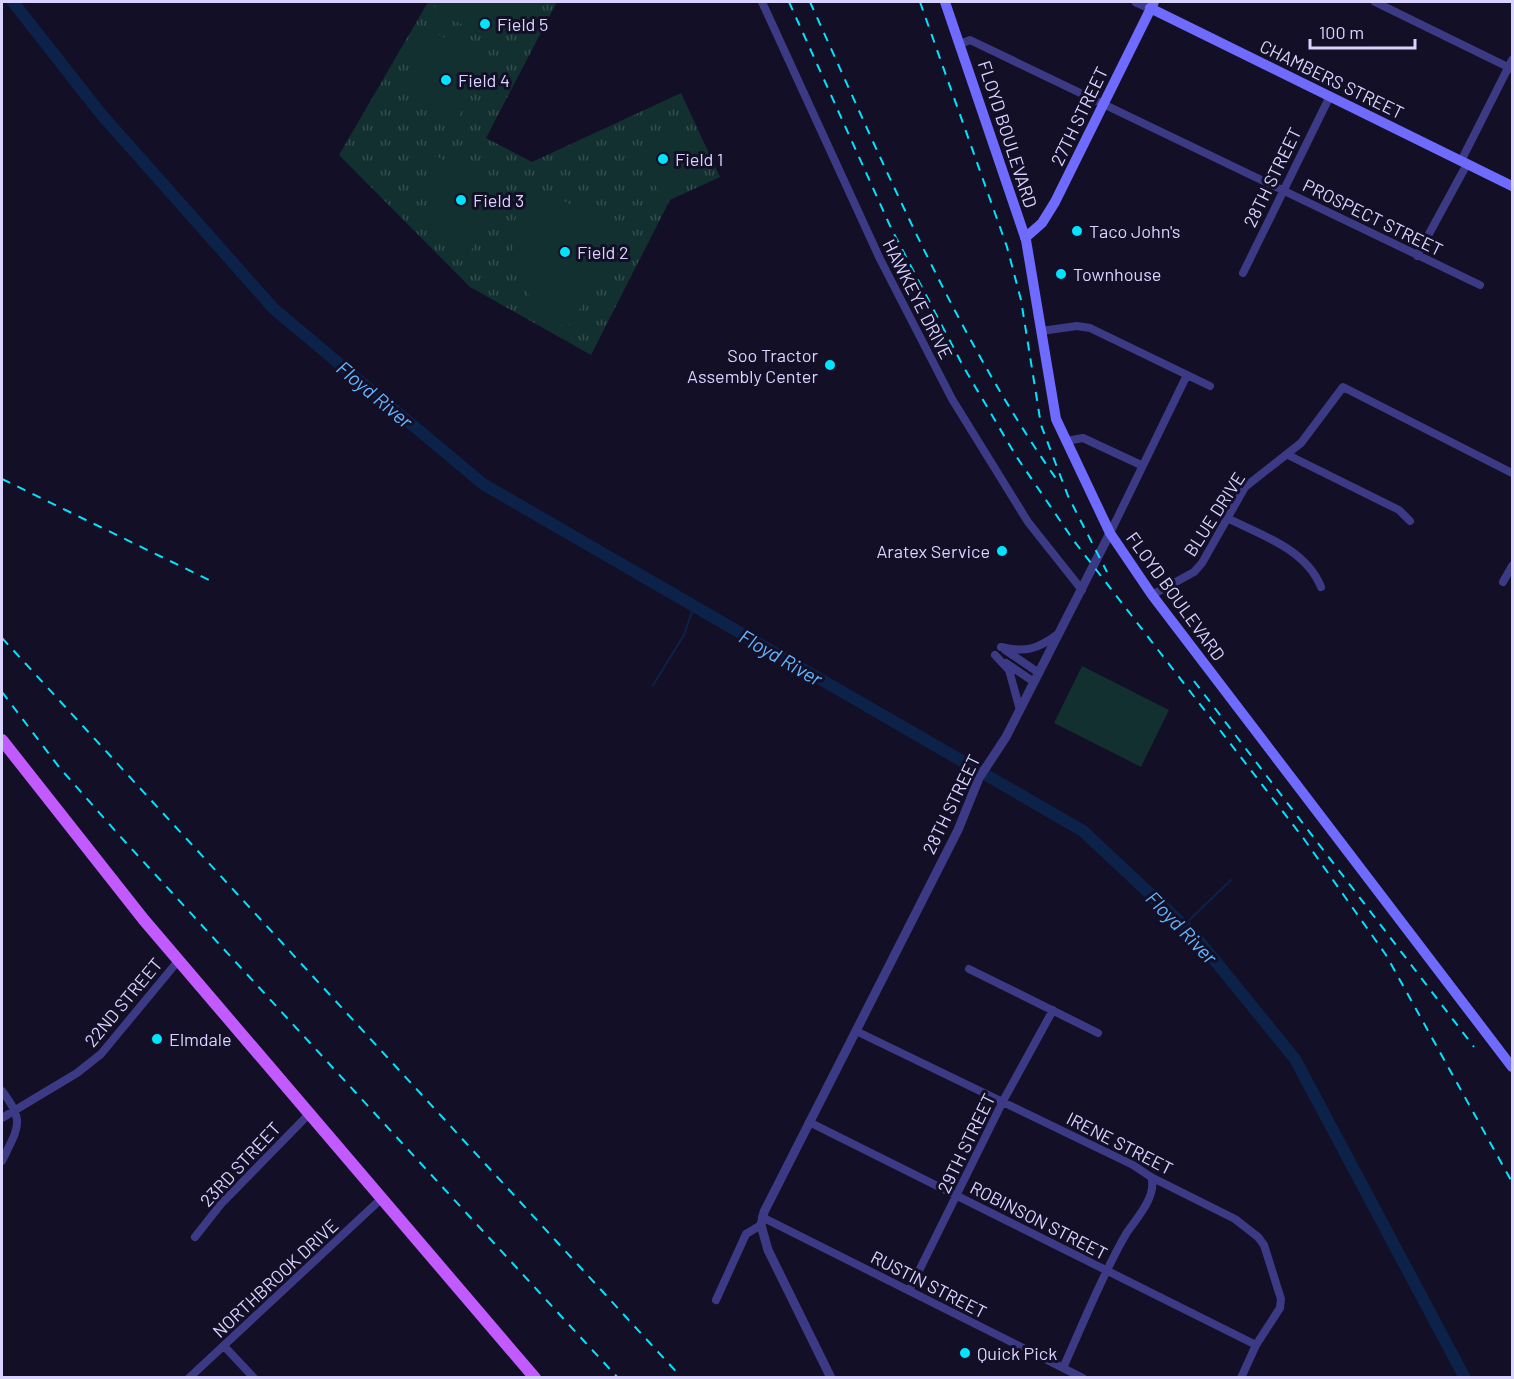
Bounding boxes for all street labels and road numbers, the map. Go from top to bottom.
street label: CHAMBERS STREET [1256,35,1408,123]
street label: FLOYD BOULEVARD [974,58,1042,210]
street label: 27TH STREET [1046,63,1112,169]
street label: 28TH STREET [1238,124,1306,230]
street label: PROSPECT STREET [1299,174,1447,260]
street label: HAWKEYE DRIVE [878,235,958,363]
street label: BLUE DRIVE [1179,468,1249,560]
street label: FLOYD BOULEVARD [1122,527,1230,665]
street label: 28TH STREET [917,751,985,857]
street label: 22ND STREET [79,953,167,1051]
street label: 29TH STREET [932,1090,1000,1196]
street label: IRENE STREET [1063,1107,1177,1179]
street label: 23RD STREET [195,1117,285,1211]
street label: ROBINSON STREET [967,1176,1111,1264]
street label: NORTHBROOK DRIVE [208,1214,342,1342]
street label: RUSTIN STREET [867,1245,991,1323]

